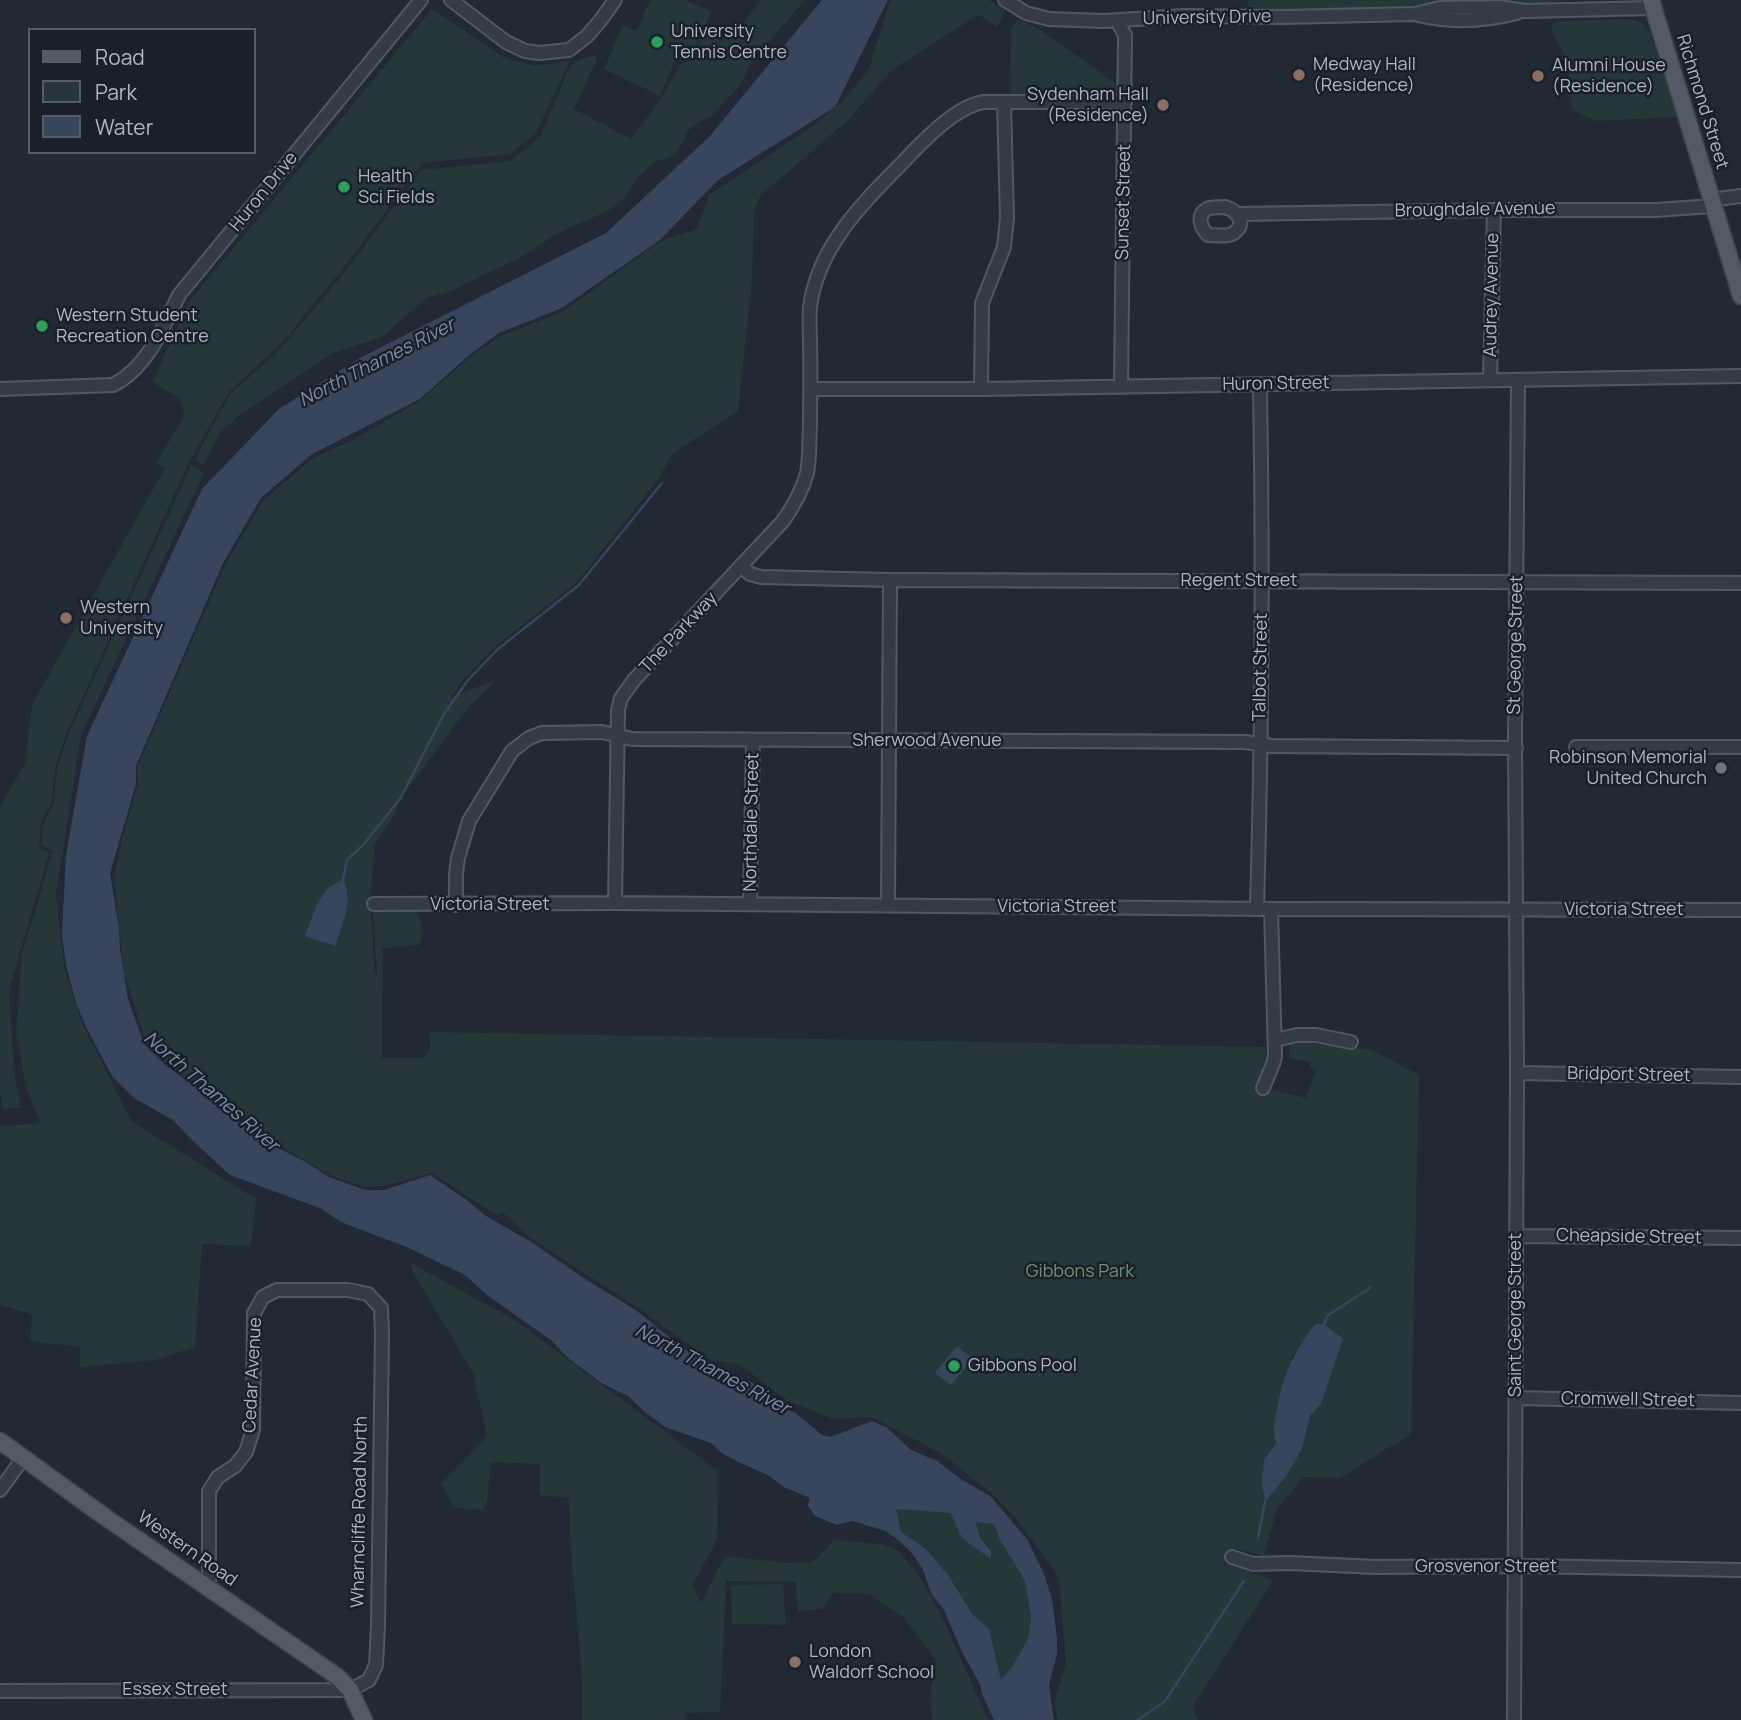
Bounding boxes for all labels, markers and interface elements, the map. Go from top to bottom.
street label: University Drive [1142,6,1272,30]
place label: University Tennis Centre [671,21,787,64]
legend [28,28,256,154]
street label: Richmond Street [1671,32,1733,172]
marker: University Tennis Centre [649,34,665,50]
text: Road [95,43,145,71]
place label: Medway Hall (Residence) [1313,54,1416,96]
place label: Alumni House (Residence) [1552,55,1666,98]
marker: Medway Hall (Residence) [1291,67,1307,83]
marker: Alumni House (Residence) [1530,68,1546,84]
text: Park [95,78,137,106]
place label: Sydenham Hall (Residence) [1027,84,1149,126]
marker: Sydenham Hall (Residence) [1155,97,1171,113]
text: Water [95,113,153,141]
street label: Sunset Street [1112,144,1136,260]
street label: Huron Drive [225,148,303,236]
place label: Health Sci Fields [358,166,435,208]
marker: Health Sci Fields [336,179,352,195]
street label: Broughdale Avenue [1395,198,1555,222]
street label: Audrey Avenue [1480,233,1504,357]
place label: Western Student Recreation Centre [56,305,209,348]
water label: North Thames River [295,314,459,412]
marker: Western Student Recreation Centre [34,318,50,334]
street label: Huron Street [1222,372,1330,396]
street label: Regent Street [1180,570,1298,592]
street label: St George Street [1504,575,1528,715]
street label: The Parkway [636,588,722,678]
place label: Western University [80,597,163,640]
marker: Western University [58,610,74,626]
street label: Talbot Street [1249,612,1273,722]
street label: Sherwood Avenue [852,730,1002,752]
place label: Robinson Memorial United Church [1549,747,1707,790]
street label: Northdale Street [740,752,764,892]
marker: Robinson Memorial United Church [1713,760,1729,776]
street label: Victoria Street [430,894,550,916]
street label: Victoria Street [997,896,1117,918]
street label: Victoria Street [1564,899,1684,921]
water label: North Thames River [139,1027,283,1157]
street label: Bridport Street [1567,1063,1691,1087]
street label: Cheapside Street [1556,1225,1702,1249]
street label: Saint George Street [1505,1233,1527,1397]
park label: Gibbons Park [1026,1261,1134,1283]
street label: Cedar Avenue [239,1317,267,1433]
water label: North Thames River [631,1320,793,1420]
place label: Gibbons Pool [968,1355,1077,1377]
marker: Gibbons Pool [946,1358,962,1374]
street label: Cromwell Street [1561,1388,1695,1412]
street label: Wharncliffe Road North [348,1416,372,1608]
street label: Western Road [133,1507,241,1591]
street label: Grosvenor Street [1415,1556,1557,1578]
place label: London Waldorf School [809,1641,934,1684]
marker: London Waldorf School [787,1654,803,1670]
street label: Essex Street [122,1679,228,1701]

